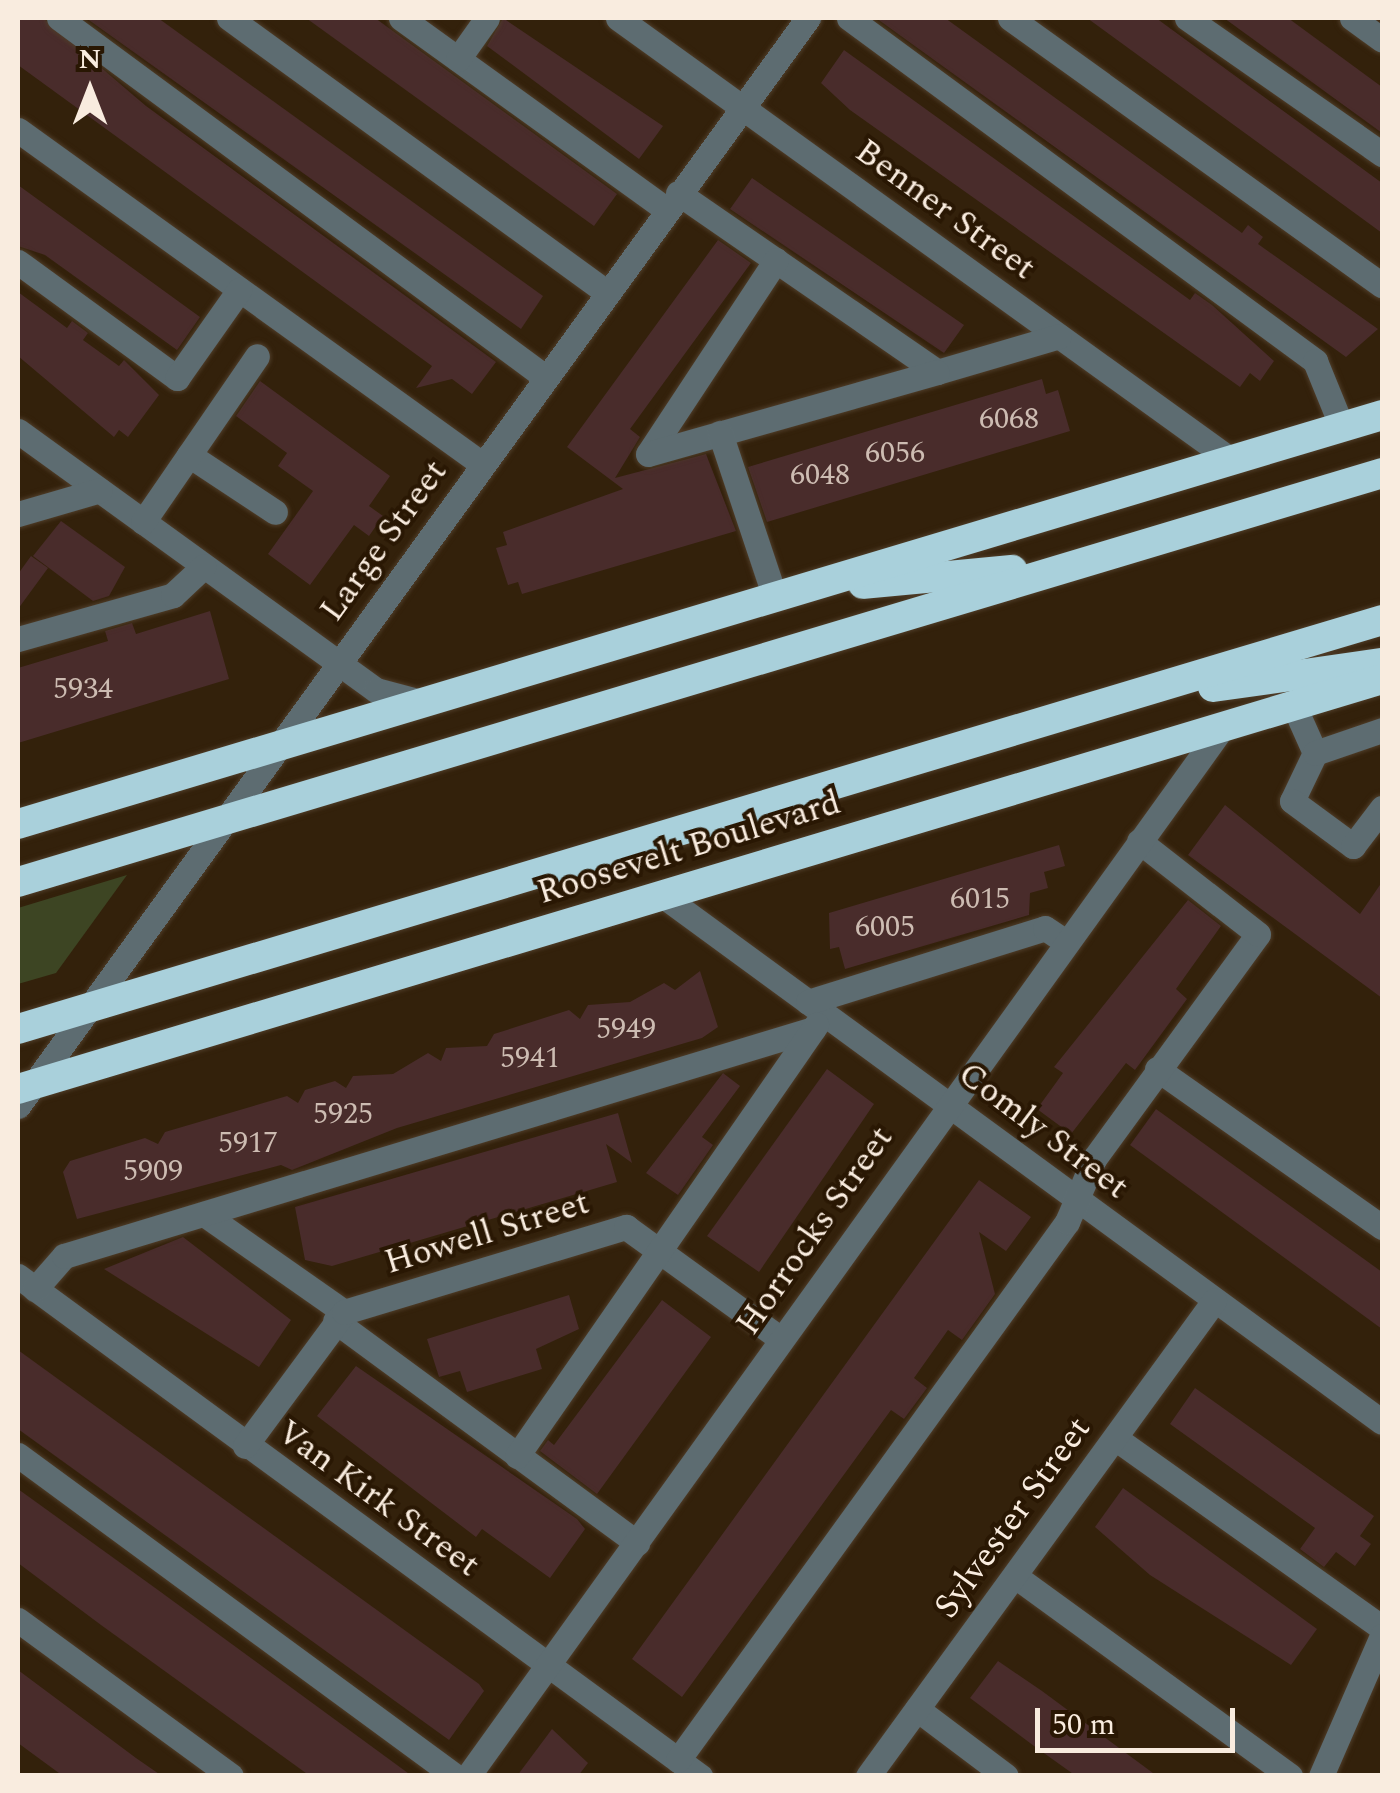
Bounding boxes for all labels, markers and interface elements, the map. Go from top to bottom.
text: N [79,38,101,81]
north arrow [40,40,140,140]
street label: Benner Street [847,131,1043,289]
house number: 6068 [979,401,1039,437]
house number: 6056 [865,435,925,471]
street label: Large Street [311,452,457,630]
house number: 6048 [790,457,850,493]
house number: 5934 [53,671,113,707]
street label: Roosevelt Boulevard [532,782,846,914]
house number: 6015 [950,881,1010,917]
house number: 6005 [855,909,915,945]
house number: 5949 [596,1011,656,1047]
house number: 5941 [500,1040,560,1076]
street label: Comly Street [950,1053,1136,1209]
house number: 5925 [313,1096,373,1132]
street label: Horrocks Street [727,1118,903,1344]
house number: 5917 [218,1125,278,1161]
house number: 5909 [123,1153,183,1189]
street label: Howell Street [380,1182,594,1284]
street label: Sylvester Street [926,1409,1100,1627]
street label: Van Kirk Street [269,1411,487,1587]
scale bar [1040,1688,1240,1750]
text: 50 m [1052,1702,1115,1748]

